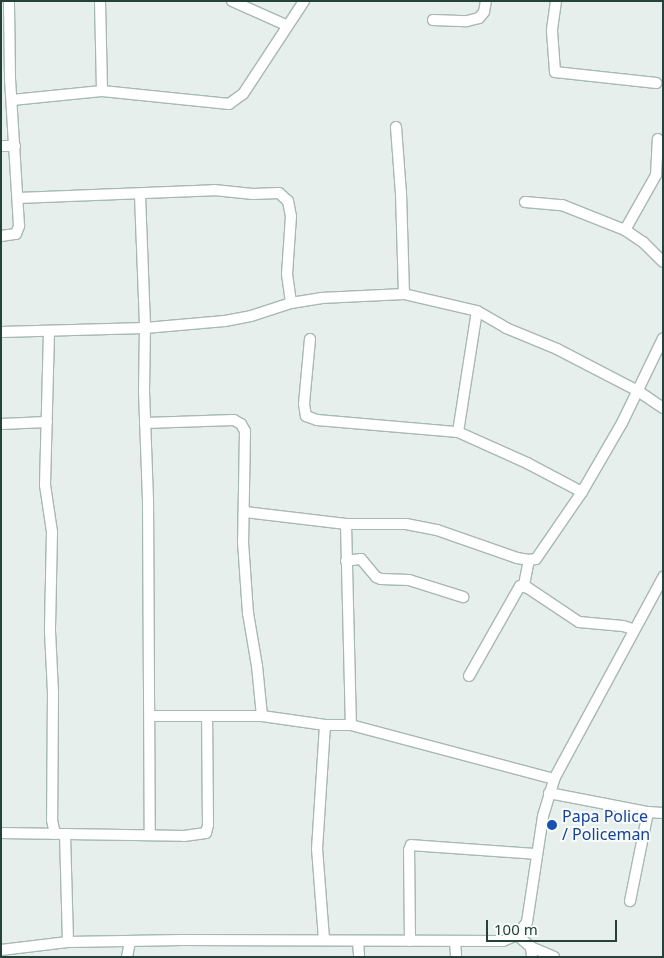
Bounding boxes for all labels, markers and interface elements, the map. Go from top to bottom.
place label: Papa Police / Policeman [562,806,650,844]
marker: Papa Police / Policeman [546,819,558,831]
scale bar [489,910,620,942]
text: 100 m [494,919,538,939]

